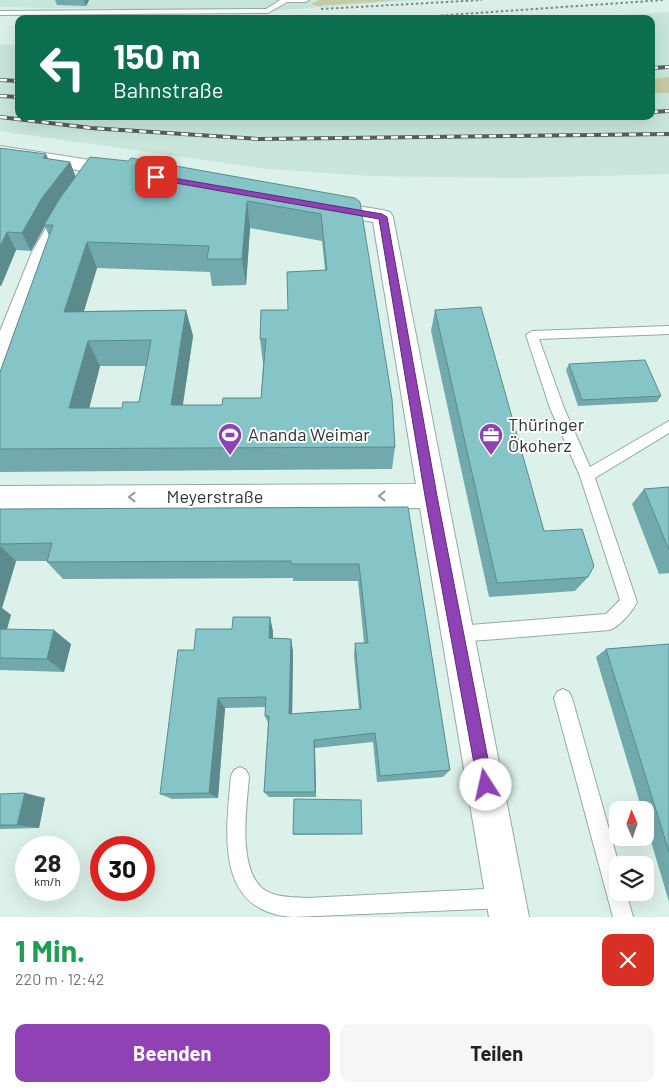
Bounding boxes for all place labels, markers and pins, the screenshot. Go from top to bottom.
pin [135,156,177,198]
place label: Thüringer Ökoherz [508,413,585,456]
sports icon: Ananda Weimar [217,422,243,456]
office icon: Thüringer Ökoherz [478,422,504,456]
place label: Ananda Weimar [248,423,370,445]

